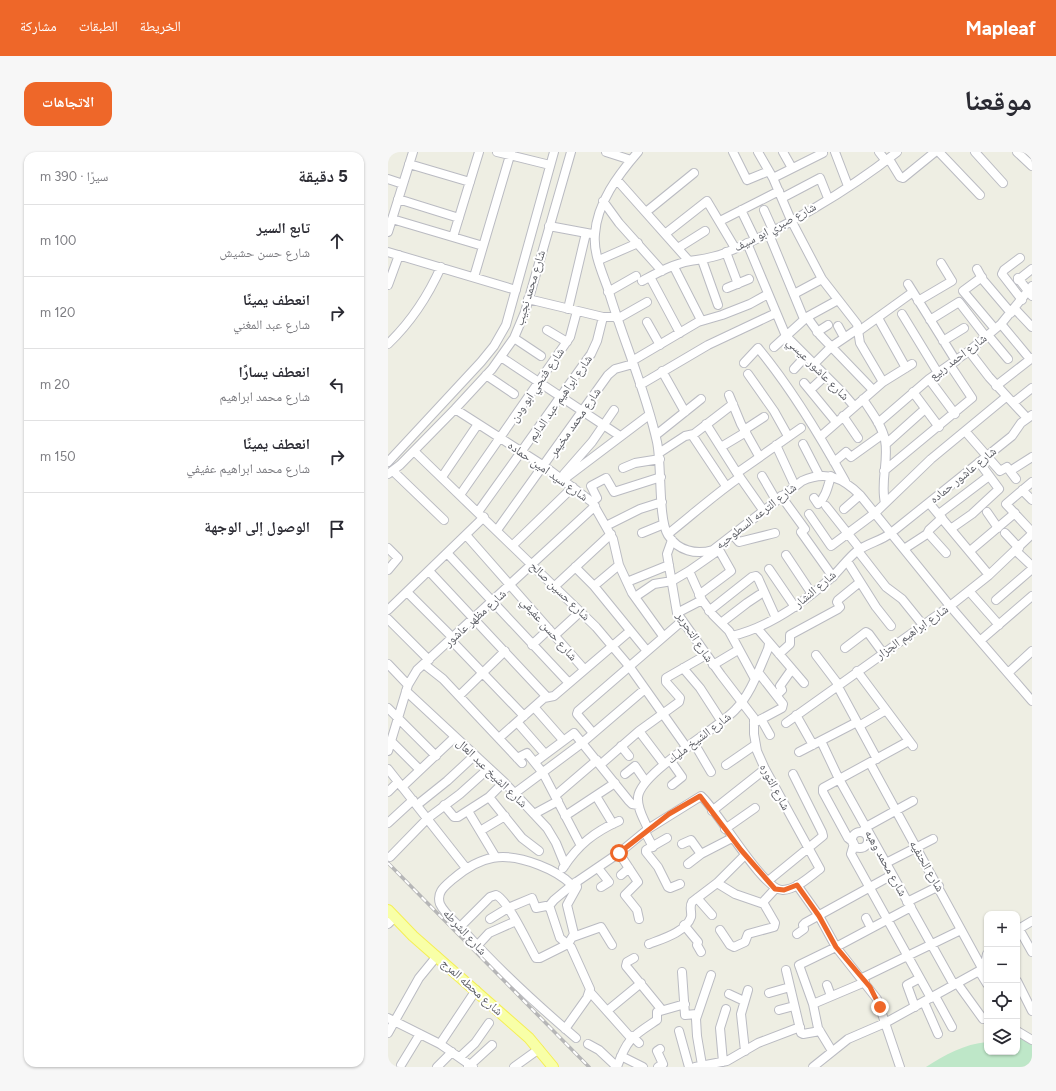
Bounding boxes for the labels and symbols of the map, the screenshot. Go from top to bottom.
street label: شارع صبري ابو سيف [732,199,820,257]
street label: شارع محمد نجيب [512,248,549,328]
street label: شارع احمد ربيع [927,331,990,384]
street label: شارع عاشور عيسي [782,335,852,405]
street label: شارع فتحي ابو ودن [507,345,570,427]
street label: شارع ابراهيم عبد الدايم [525,352,596,444]
street label: شارع محمد مخيمر [546,385,605,460]
street label: شارع سيد امين حماده [505,438,591,505]
street label: شارع عاشور حماده [927,444,1000,507]
street label: شارع الترعه السطوحيه [713,480,800,553]
street label: شارع حسين صالح [526,559,593,624]
street label: شارع النشار [790,567,839,612]
street label: شارع مظهر عاشور [440,586,510,651]
street label: شارع حسن عفيفي [515,594,580,666]
street label: شارع ابراهيم الجزار [872,602,952,664]
street label: شارع التحرير [672,608,717,665]
street label: شارع الشيخ مليك [664,709,734,767]
street label: شارع الشيخ عبد العال [453,736,530,811]
street label: شارع الثوره [756,761,793,813]
street label: شارع محمد وهبه [861,827,910,899]
street label: شارع الحنفيه [906,838,947,895]
route start [610,844,628,862]
street label: شارع الشرطه [440,906,490,958]
street label: شارع محطه المرج [438,956,506,1019]
route end [871,998,889,1016]

